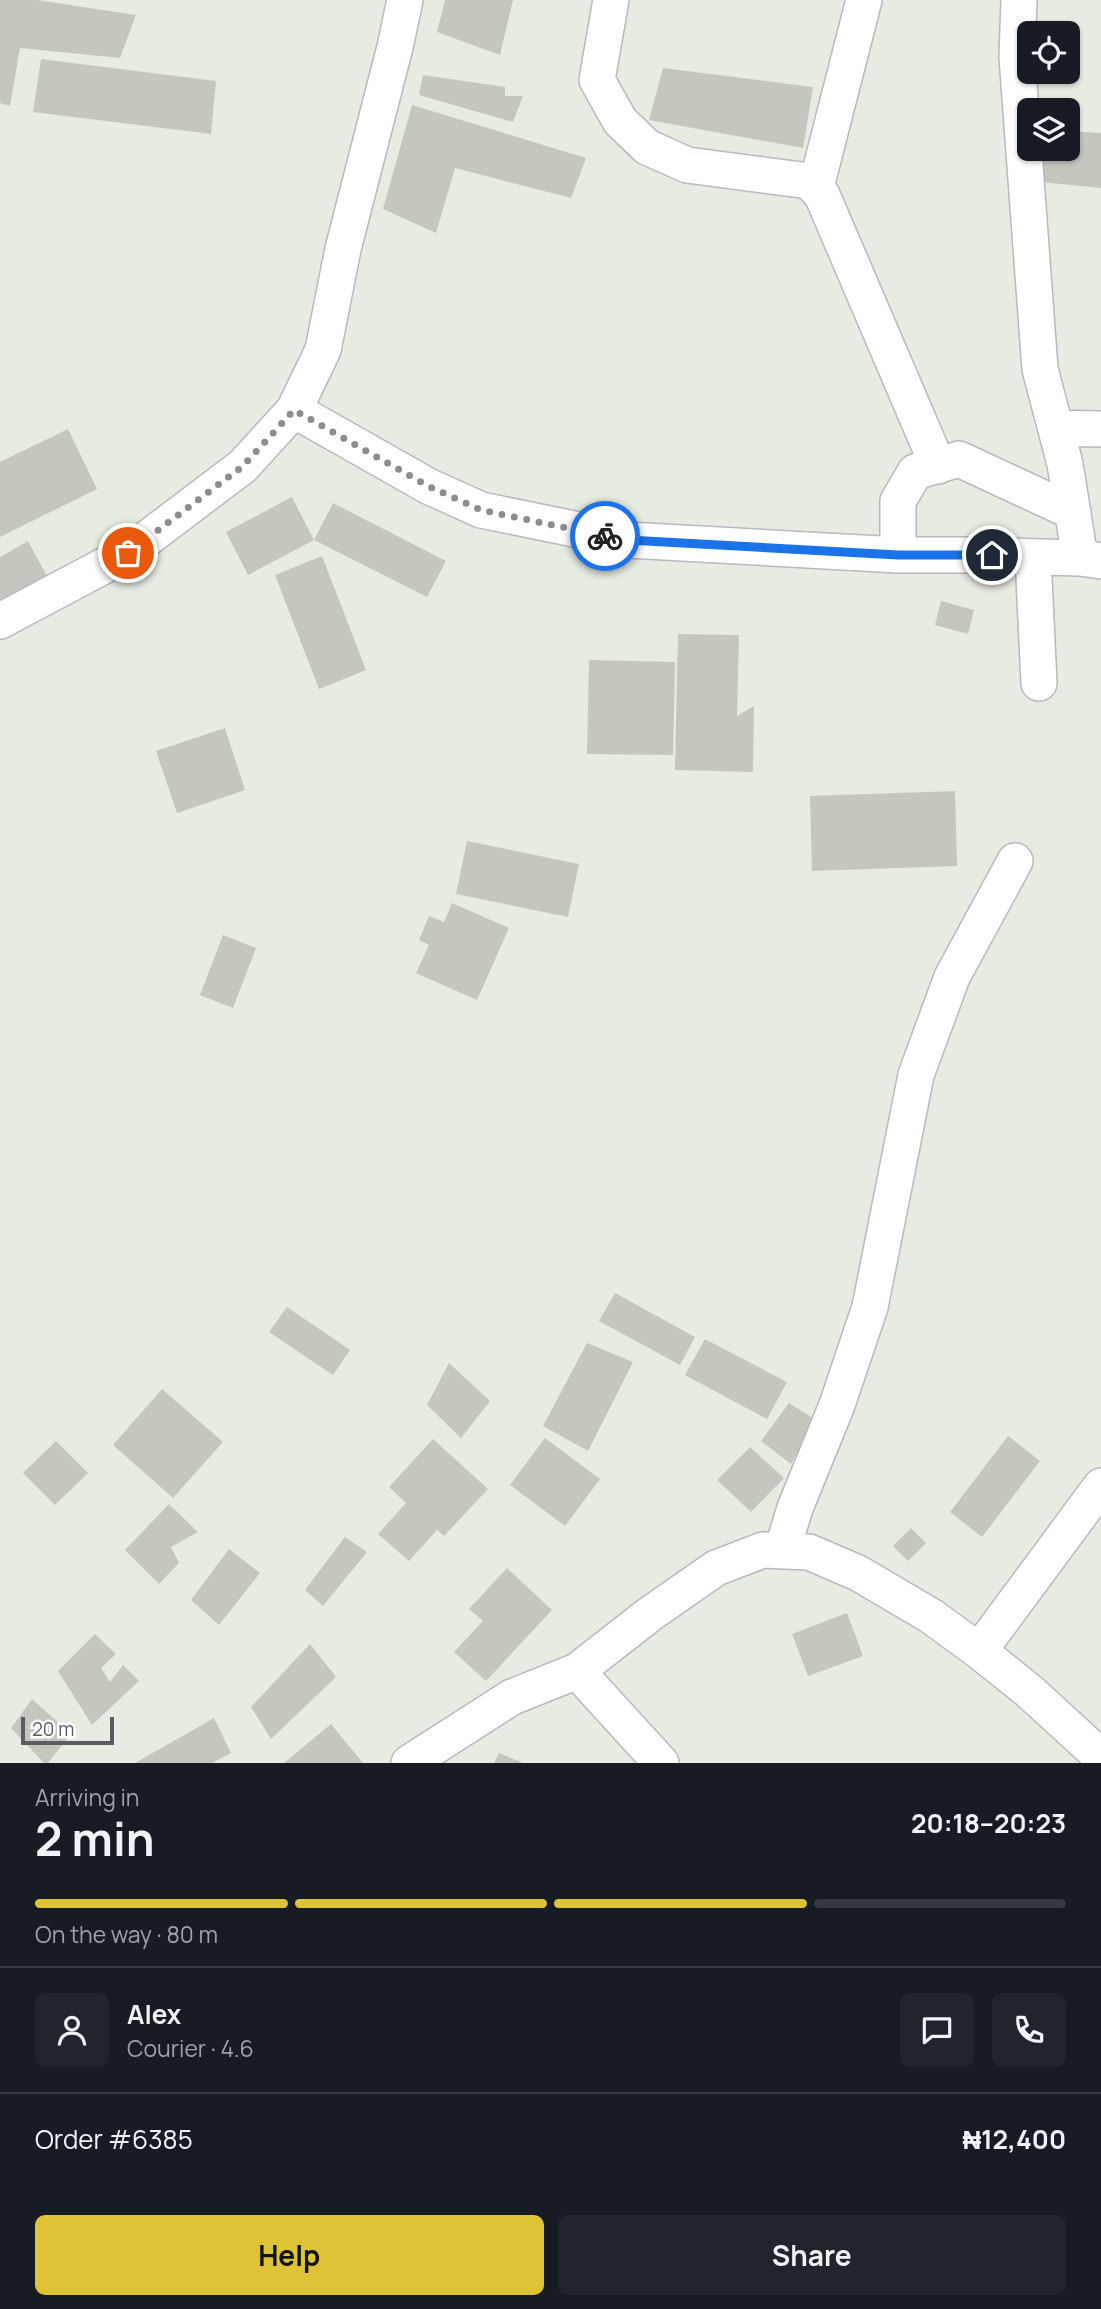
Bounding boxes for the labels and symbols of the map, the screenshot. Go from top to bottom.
courier [570,501,640,571]
pin [98,523,158,583]
pin [962,525,1022,585]
scale bar [21,1714,114,1746]

